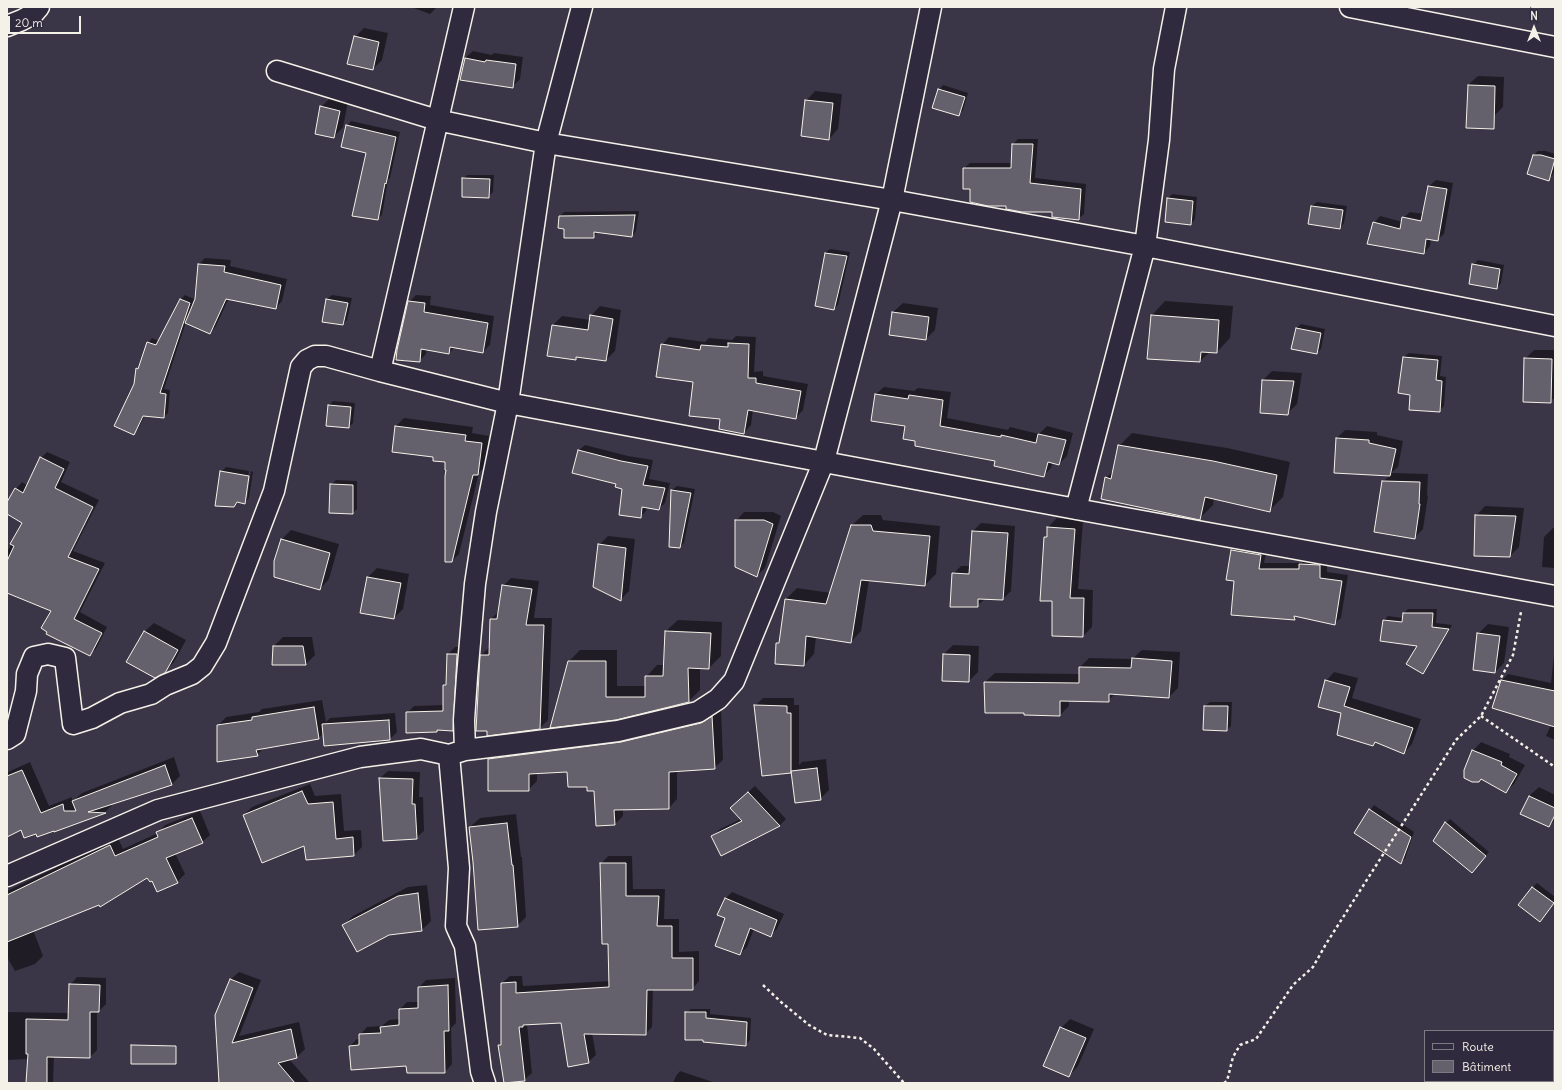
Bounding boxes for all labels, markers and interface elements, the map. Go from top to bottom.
scale bar [10,8,83,34]
north arrow [1514,8,1554,48]
text: N [1530,9,1538,23]
text: 20 m [15,15,43,30]
legend [1424,1030,1554,1082]
text: Route [1462,1039,1494,1054]
text: Bâtiment [1462,1059,1511,1074]

